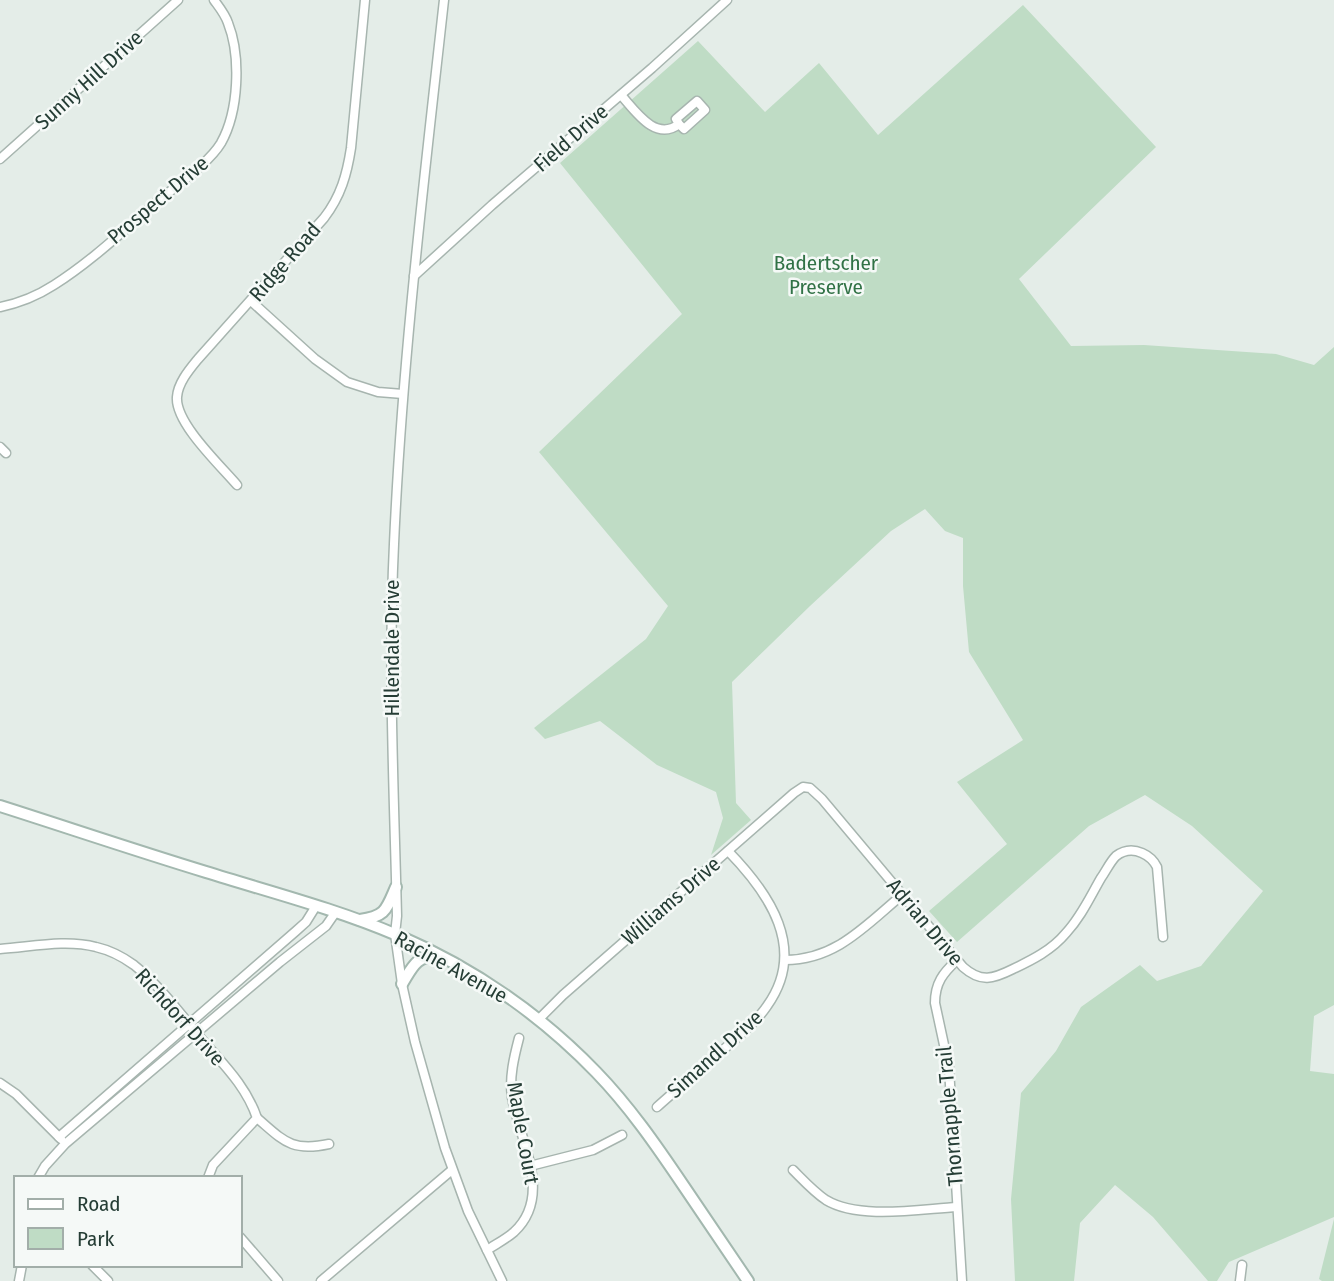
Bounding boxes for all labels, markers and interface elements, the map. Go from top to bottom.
street label: Sunny Hill Drive [30,25,148,135]
street label: Field Drive [528,99,614,177]
street label: Prospect Drive [102,150,214,250]
street label: Ridge Road [244,217,326,307]
park label: Badertscher Preserve [774,250,879,300]
street label: Hillendale Drive [379,580,405,716]
street label: Williams Drive [616,851,726,951]
street label: Adrian Drive [881,873,969,971]
street label: Racine Avenue [390,925,512,1009]
street label: Richdorf Drive [129,963,231,1071]
street label: Simandl Drive [662,1004,768,1104]
street label: Thornapple Trail [931,1044,969,1187]
street label: Maple Court [501,1080,545,1186]
legend [14,1176,242,1267]
text: Road [77,1191,121,1217]
text: Park [77,1226,115,1252]

